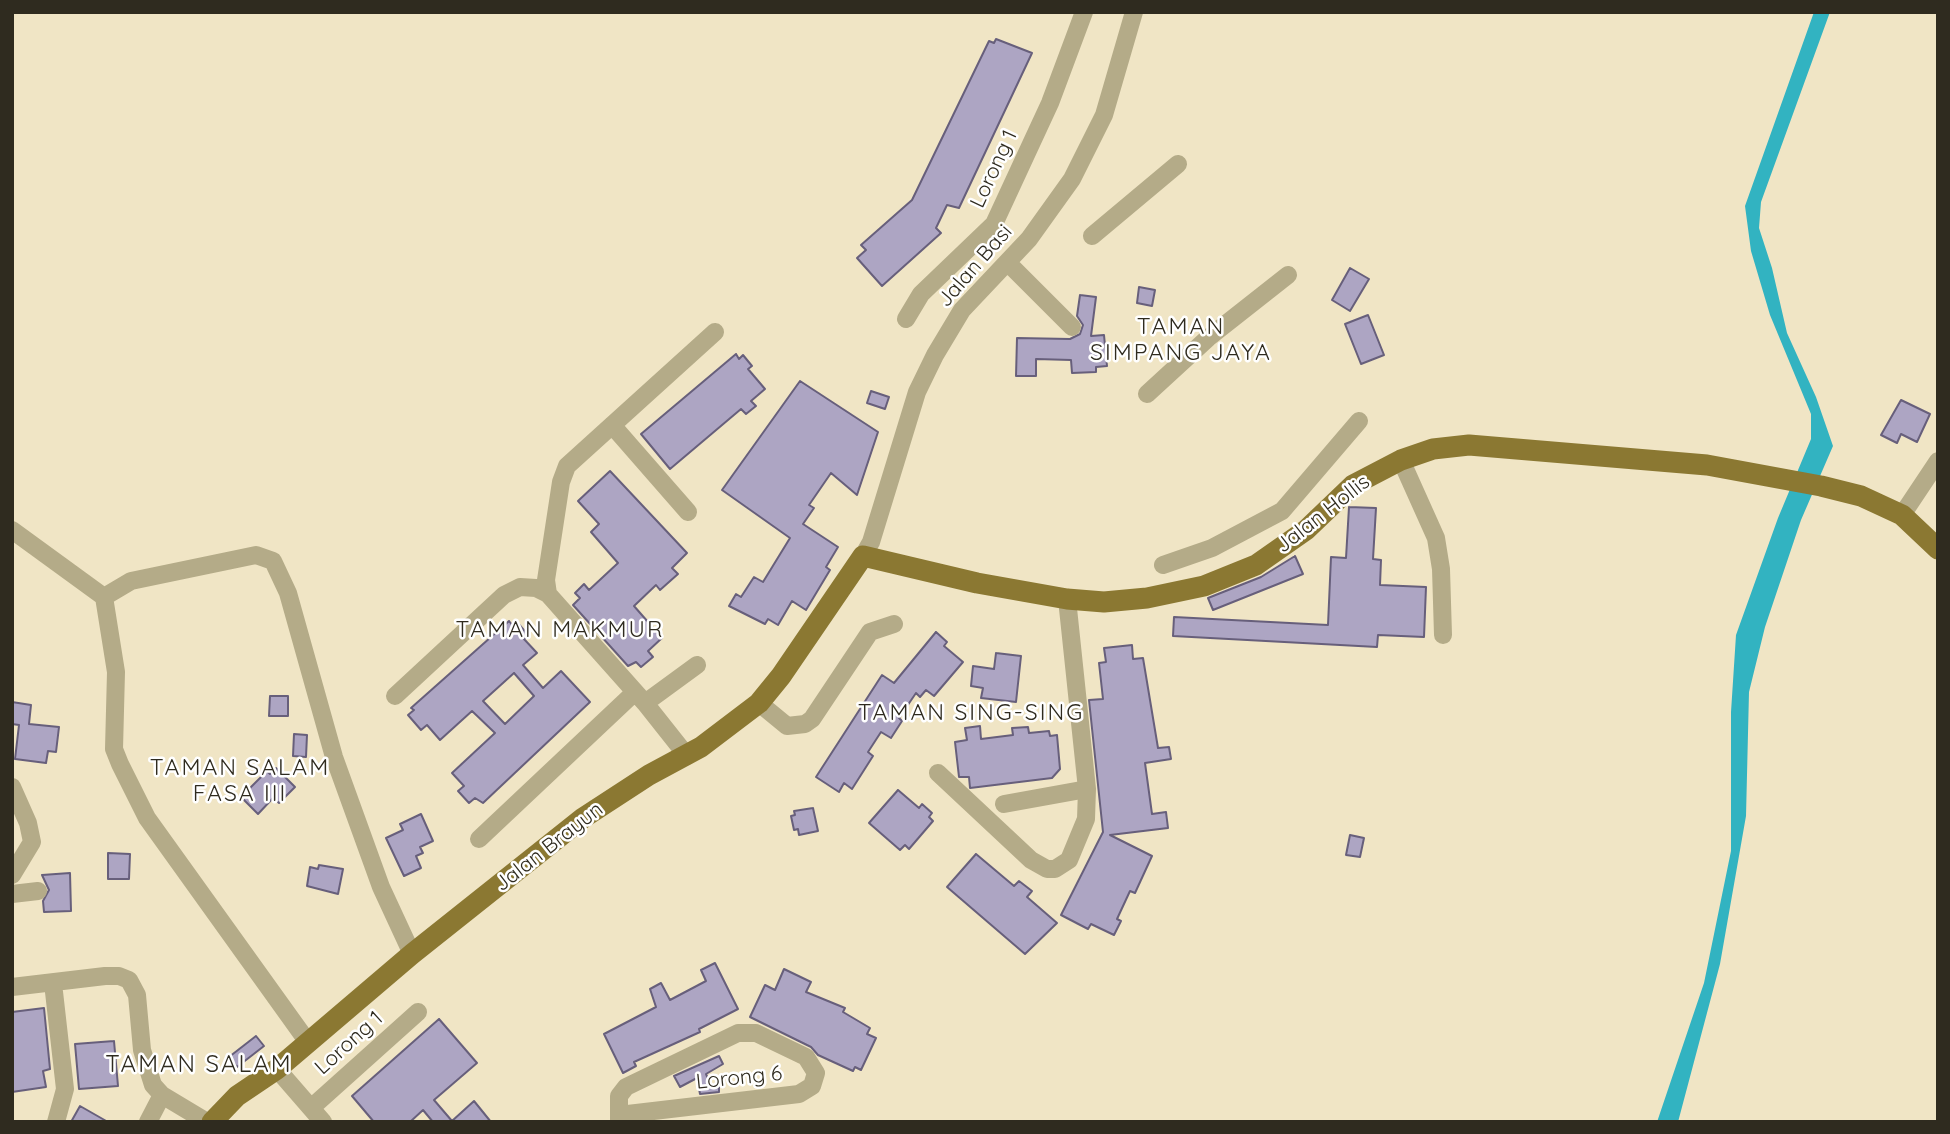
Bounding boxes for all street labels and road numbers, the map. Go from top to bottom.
street label: Lorong 1 [965,126,1023,212]
street label: Jalan Basi [932,220,1018,312]
street label: Jalan Hollis [1271,470,1375,558]
street label: Jalan Brayun [490,797,608,897]
street label: Lorong 1 [310,1006,388,1080]
street label: Lorong 6 [695,1061,783,1095]

